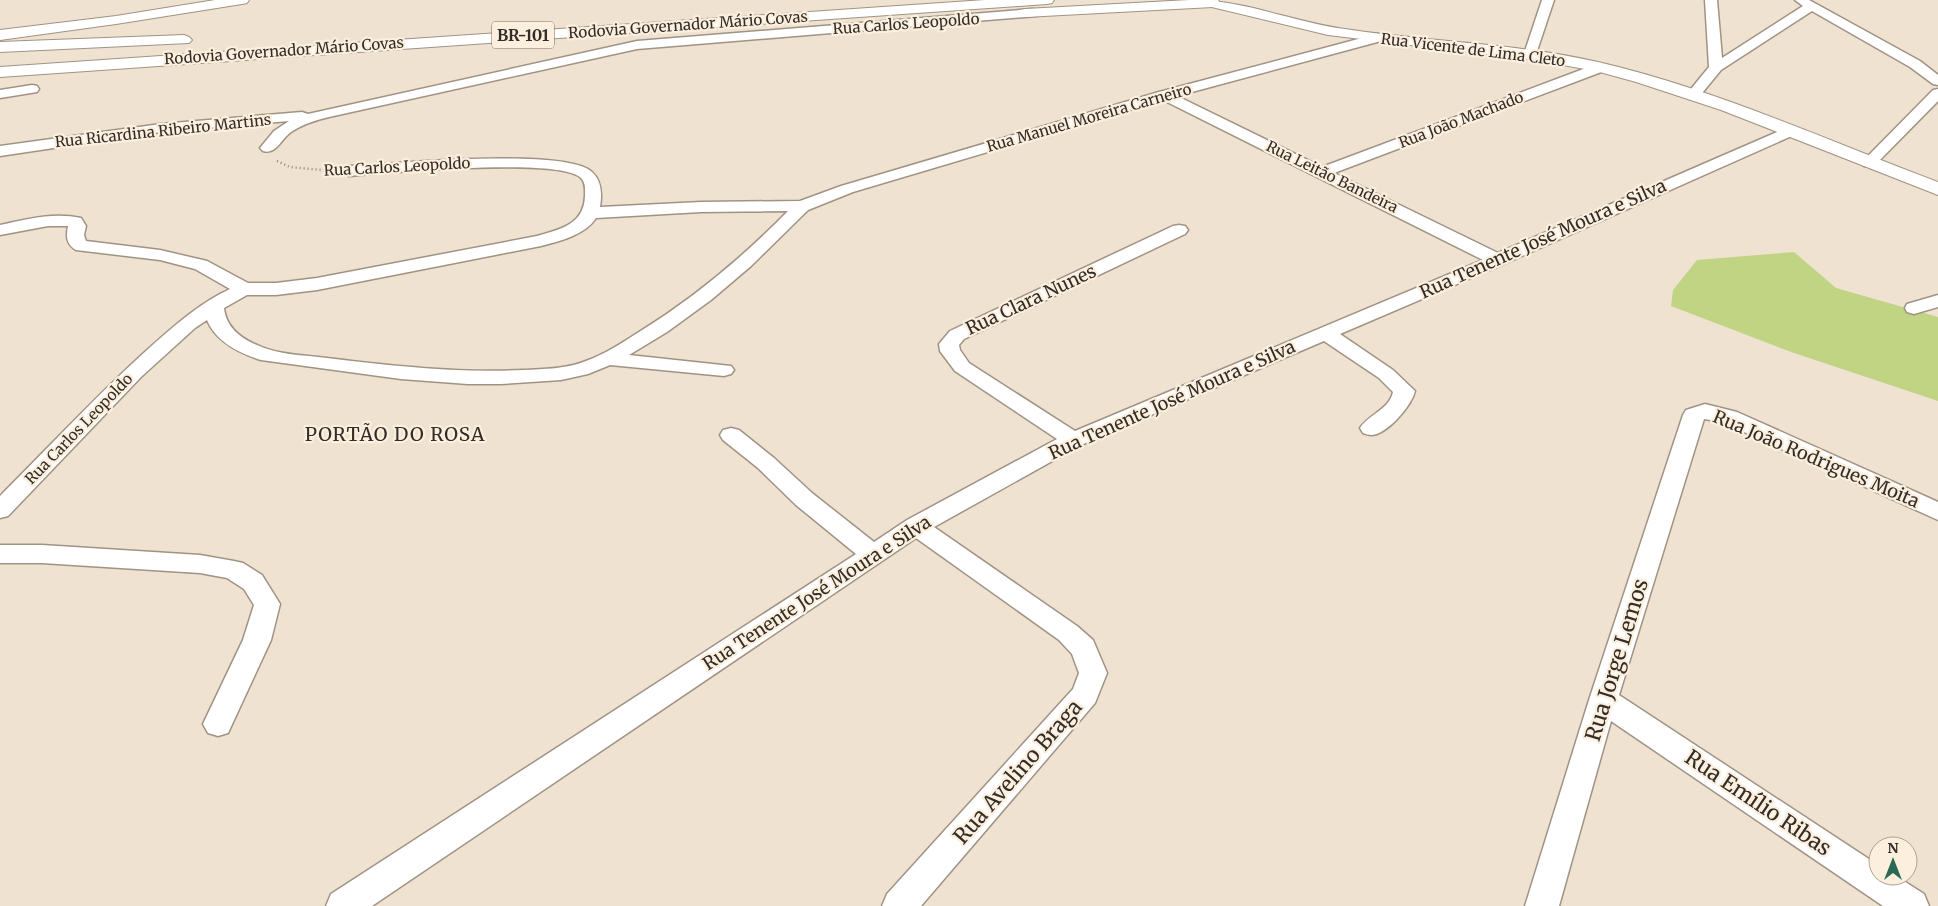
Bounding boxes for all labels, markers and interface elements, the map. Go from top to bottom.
street label: Rodovia Governador Mário Covas [567,7,808,42]
street label: Rua Carlos Leopoldo [832,9,980,38]
road number: BR-101 [492,22,554,48]
street label: Rua Vicente de Lima Cleto [1380,29,1567,70]
street label: Rodovia Governador Mário Covas [163,33,404,68]
street label: Rua Manuel Moreira Carneiro [984,79,1194,156]
street label: Rua João Machado [1396,87,1526,152]
street label: Rua Ricardina Ribeiro Martins [54,110,272,151]
street label: Rua Leitão Bandeira [1263,136,1401,217]
street label: Rua Carlos Leopoldo [323,153,471,180]
street label: Rua Tenente José Moura e Silva [1416,173,1670,303]
street label: Rua Clara Nunes [962,259,1100,340]
street label: Rua Tenente José Moura e Silva [1045,334,1299,464]
street label: Rua Carlos Leopoldo [21,369,137,488]
street label: Rua João Rodrigues Moita [1709,405,1923,513]
district label: PORTÃO DO ROSA [305,422,485,446]
street label: Rua Tenente José Moura e Silva [698,510,935,675]
street label: Rua Jorge Lemos [1579,576,1654,744]
street label: Rua Avelino Braga [948,694,1088,849]
street label: Rua Emílio Ribas [1680,744,1837,862]
north arrow [1868,836,1918,886]
text: N [1887,839,1899,857]

